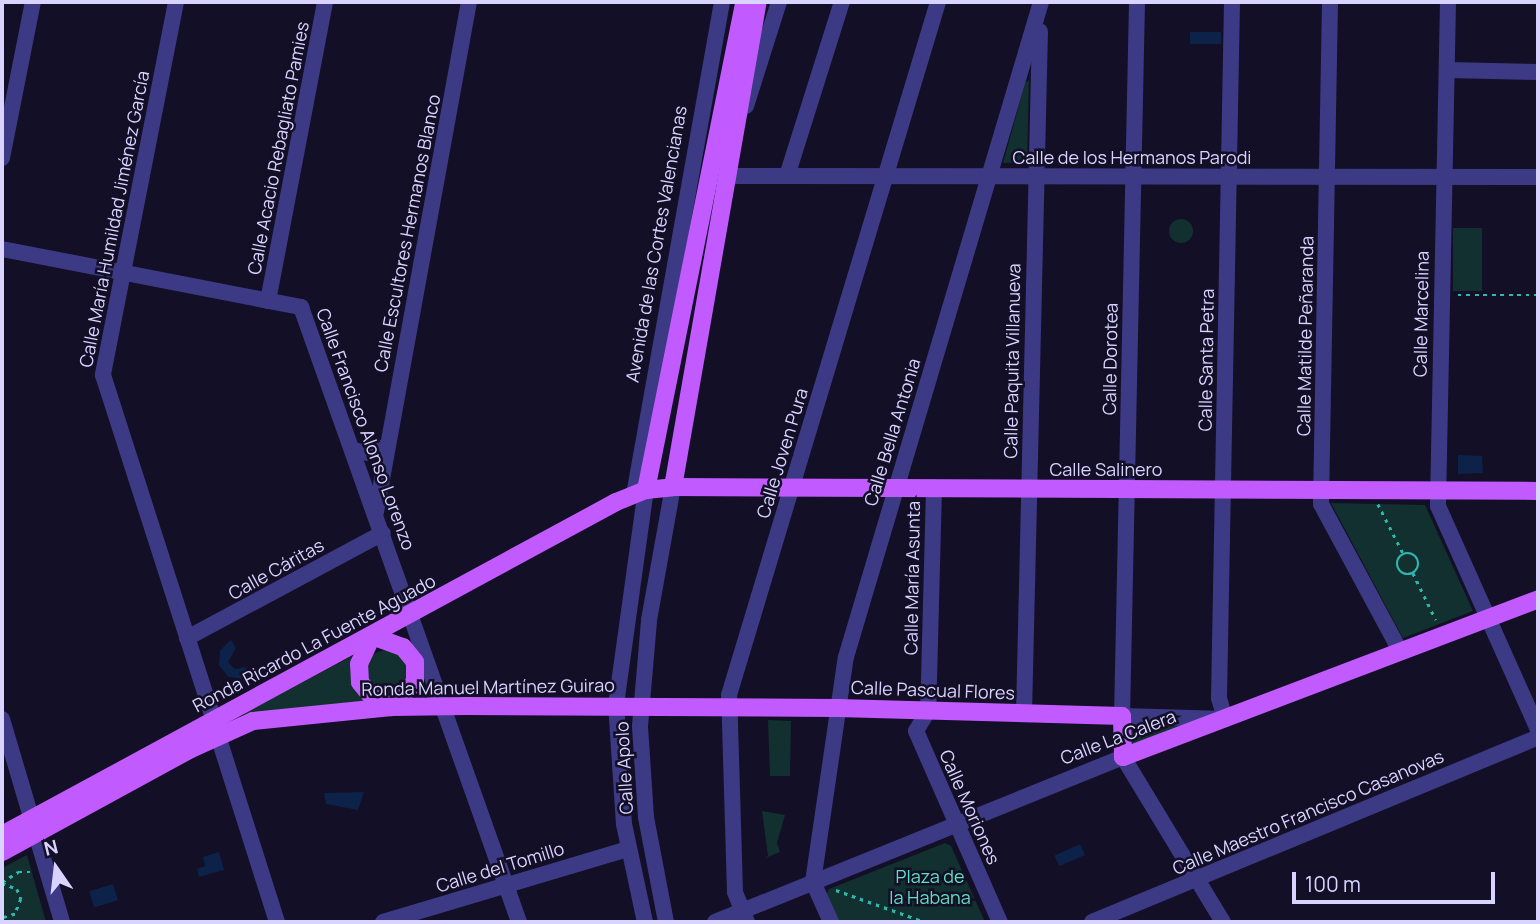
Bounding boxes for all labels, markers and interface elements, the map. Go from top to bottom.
street label: Calle Acacio Rebagliato Pamies [243,20,313,276]
street label: Calle María Humildad Jiménez García [75,69,153,369]
street label: Calle Escultores Hermanos Blanco [369,92,445,374]
street label: Avenida de las Cortes Valencianas [621,104,691,384]
street label: Calle de los Hermanos Parodi [1012,146,1252,168]
street label: Calle Matilde Peñaranda [1292,236,1318,436]
street label: Calle Marcelina [1409,251,1433,377]
street label: Calle Paquita Villanueva [999,263,1025,459]
street label: Calle Santa Petra [1194,288,1218,432]
street label: Calle Dorotea [1098,303,1122,415]
street label: Calle Francisco Alonso Lorenzo [312,305,420,553]
street label: Calle Bella Antonia [859,355,925,509]
street label: Calle Joven Pura [752,385,812,521]
street label: Calle Salinero [1049,458,1163,480]
street label: Calle María Asunta [900,501,924,655]
street label: Calle Cáritas [225,534,327,604]
street label: Ronda Ricardo La Fuente Aguado [189,570,439,716]
street label: Ronda Manuel Martínez Guirao [361,674,615,700]
street label: Calle Pascual Flores [851,676,1015,704]
street label: Calle La Calera [1057,705,1179,769]
street label: Calle Apolo [611,721,637,815]
street label: Calle Maestro Francisco Casanovas [1169,745,1447,879]
street label: Calle Moriones [935,746,1005,868]
north arrow [21,833,91,903]
text: N [41,833,61,862]
street label: Calle del Tomillo [433,837,567,897]
scale bar [1295,858,1498,902]
park label: Plaza de la Habana [889,866,971,908]
text: 100 m [1305,870,1361,898]

